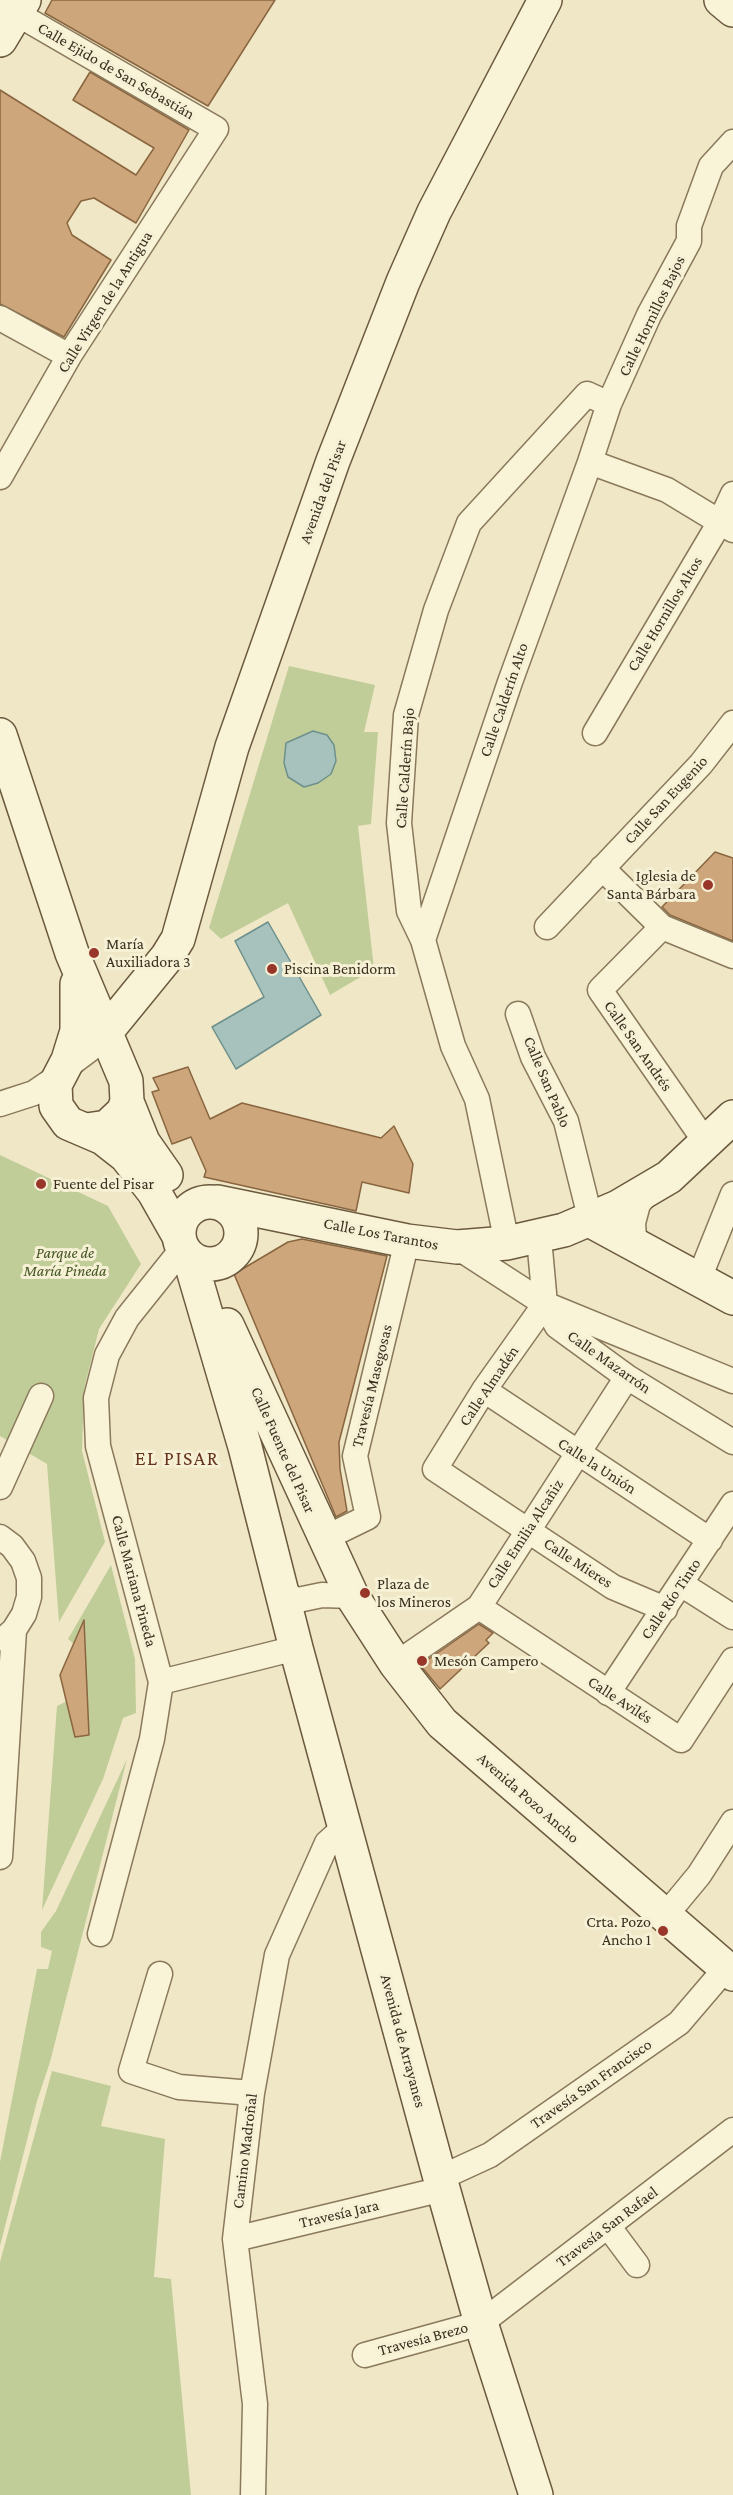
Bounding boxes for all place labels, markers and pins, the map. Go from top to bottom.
place label: Iglesia de Santa Bárbara [607,866,696,904]
marker: Iglesia de Santa Bárbara [701,878,715,892]
place label: María Auxiliadora 3 [106,934,191,972]
marker: María Auxiliadora 3 [87,946,101,960]
place label: Piscina Benidorm [284,959,396,979]
marker: Piscina Benidorm [265,962,279,976]
place label: Fuente del Pisar [53,1174,154,1194]
marker: Fuente del Pisar [34,1177,48,1191]
place label: Plaza de los Mineros [377,1574,451,1612]
marker: Plaza de los Mineros [358,1586,372,1600]
place label: Mesón Campero [434,1651,538,1671]
marker: Mesón Campero [415,1654,429,1668]
place label: Crta. Pozo Ancho 1 [586,1912,651,1950]
marker: Crta. Pozo Ancho 1 [656,1924,670,1938]

